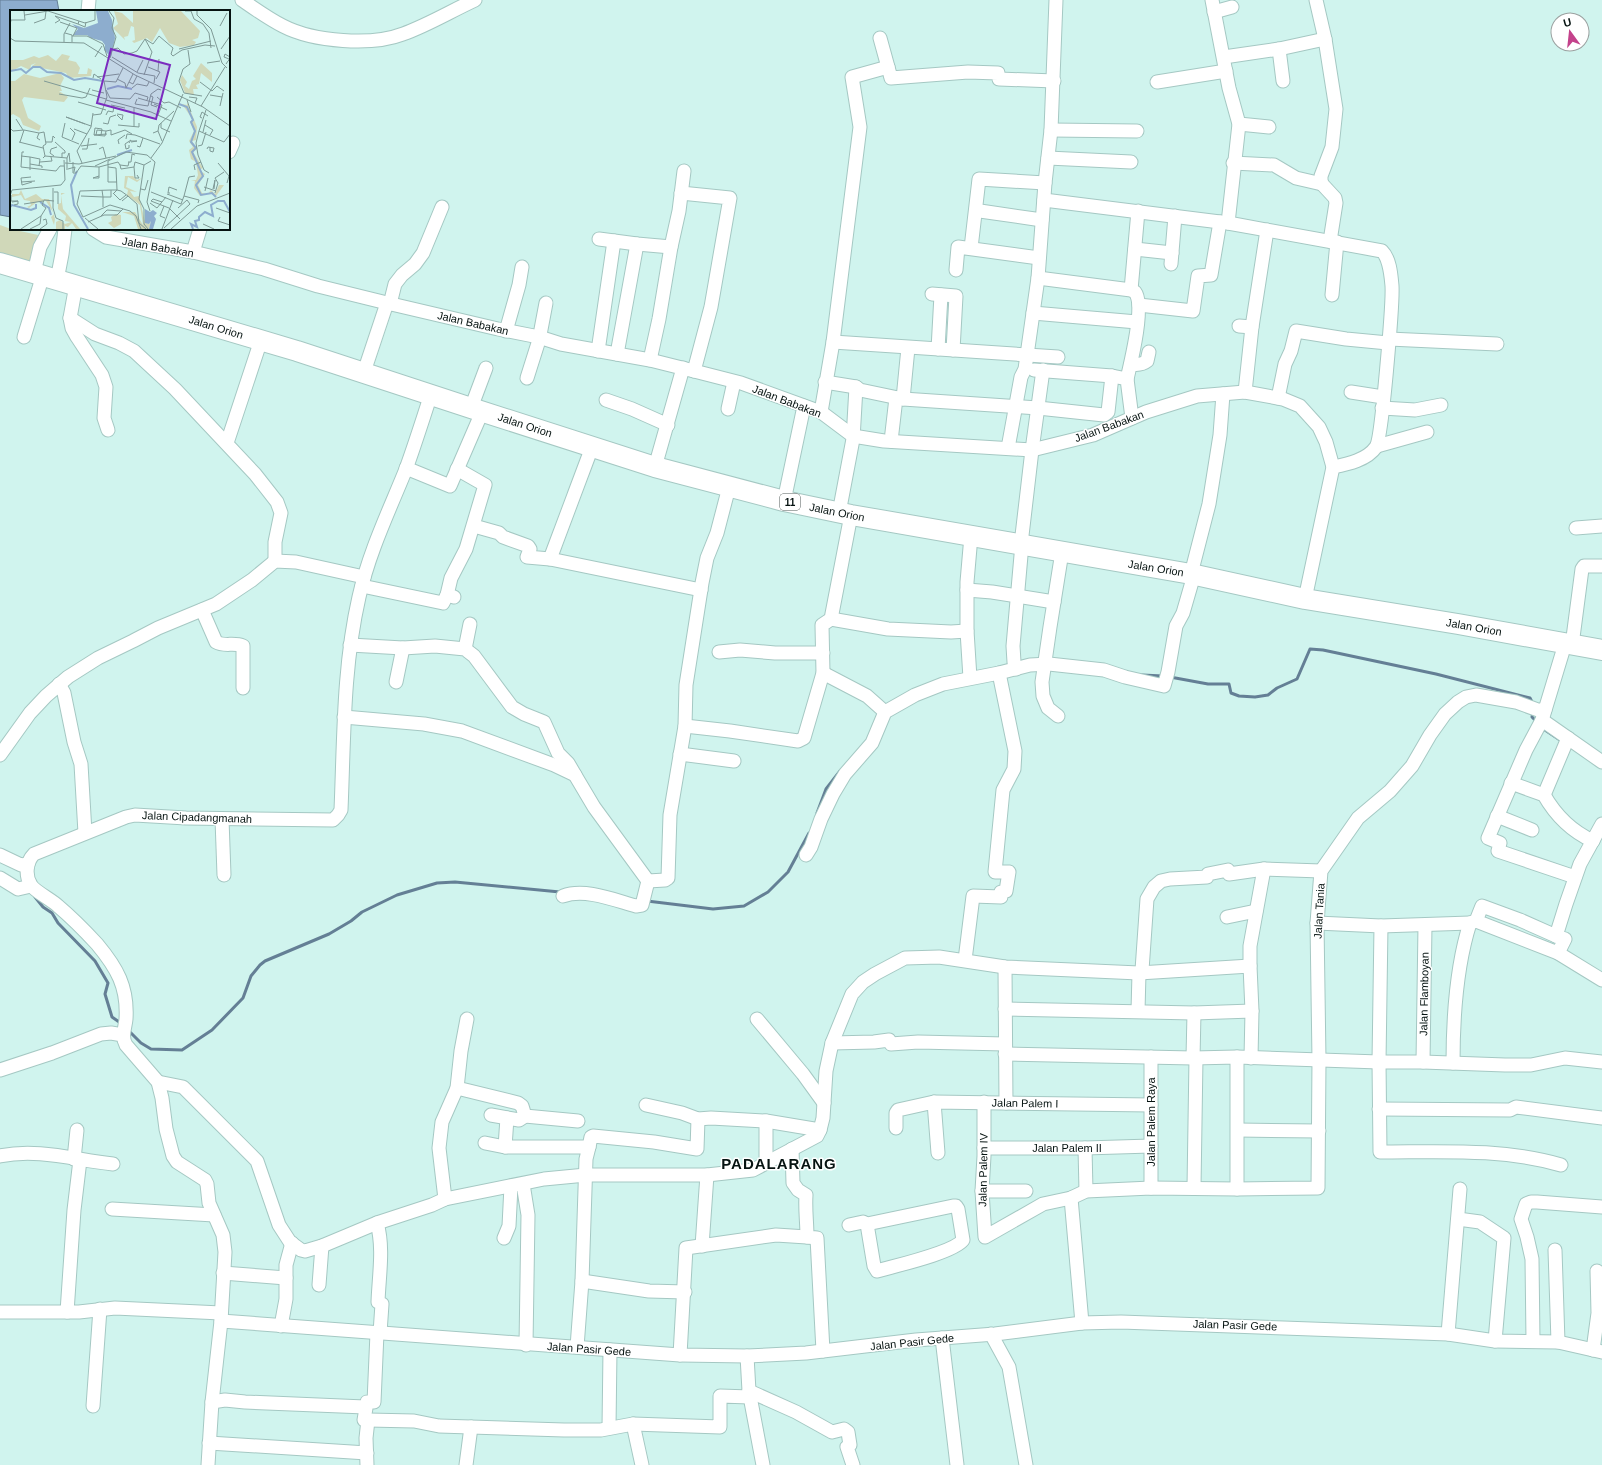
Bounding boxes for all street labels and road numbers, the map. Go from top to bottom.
street label: Jalan Babakan [121,235,195,259]
street label: Jalan Babakan [436,309,510,337]
street label: Jalan Orion [187,313,245,341]
street label: Jalan Babakan [751,382,823,420]
street label: Jalan Babakan [1073,408,1145,444]
street label: Jalan Orion [496,411,554,439]
road number: 11 [780,494,800,510]
street label: Jalan Orion [808,501,866,523]
street label: Jalan Orion [1127,558,1185,578]
street label: Jalan Orion [1445,616,1503,638]
street label: Jalan Cipadangmanah [142,809,252,825]
street label: Jalan Tania [1312,882,1326,939]
street label: Jalan Flamboyan [1417,952,1431,1036]
street label: Jalan Palem Raya [1145,1076,1157,1167]
street label: Jalan Palem I [992,1096,1058,1110]
street label: Jalan Palem IV [976,1132,990,1207]
street label: Jalan Palem II [1032,1142,1102,1154]
street label: Jalan Pasir Gede [1193,1318,1277,1332]
street label: Jalan Pasir Gede [869,1332,955,1352]
street label: Jalan Pasir Gede [546,1340,632,1358]

